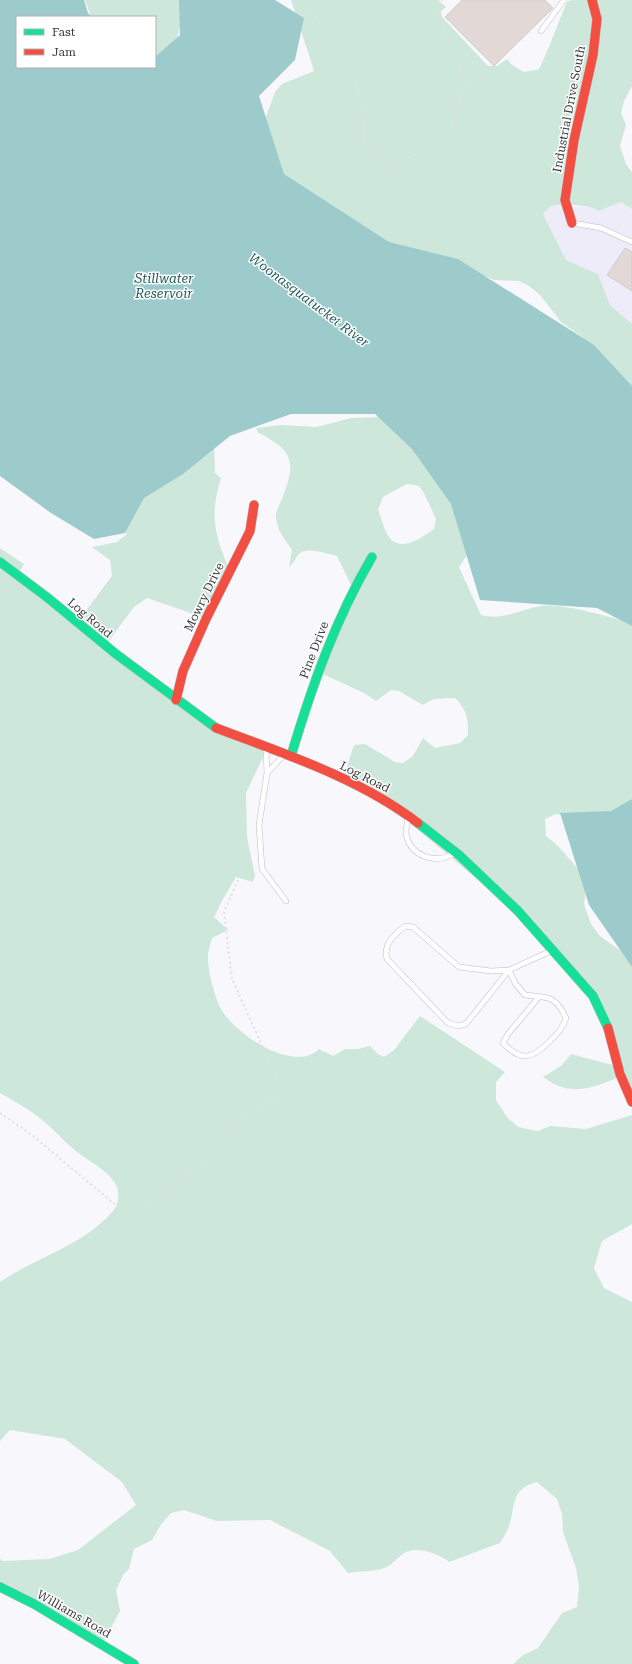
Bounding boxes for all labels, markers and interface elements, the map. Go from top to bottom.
legend [16,16,156,68]
text: Fast [52,25,76,39]
street label: Industrial Drive South [550,44,588,174]
text: Jam [52,45,76,59]
water label: Woonasquatucket River [246,250,372,350]
water label: Stillwater Reservoir [133,271,194,301]
street label: Mowry Drive [181,560,227,634]
street label: Log Road [65,595,115,641]
street label: Pine Drive [297,619,331,681]
street label: Log Road [338,758,393,796]
street label: Williams Road [35,1587,114,1641]

